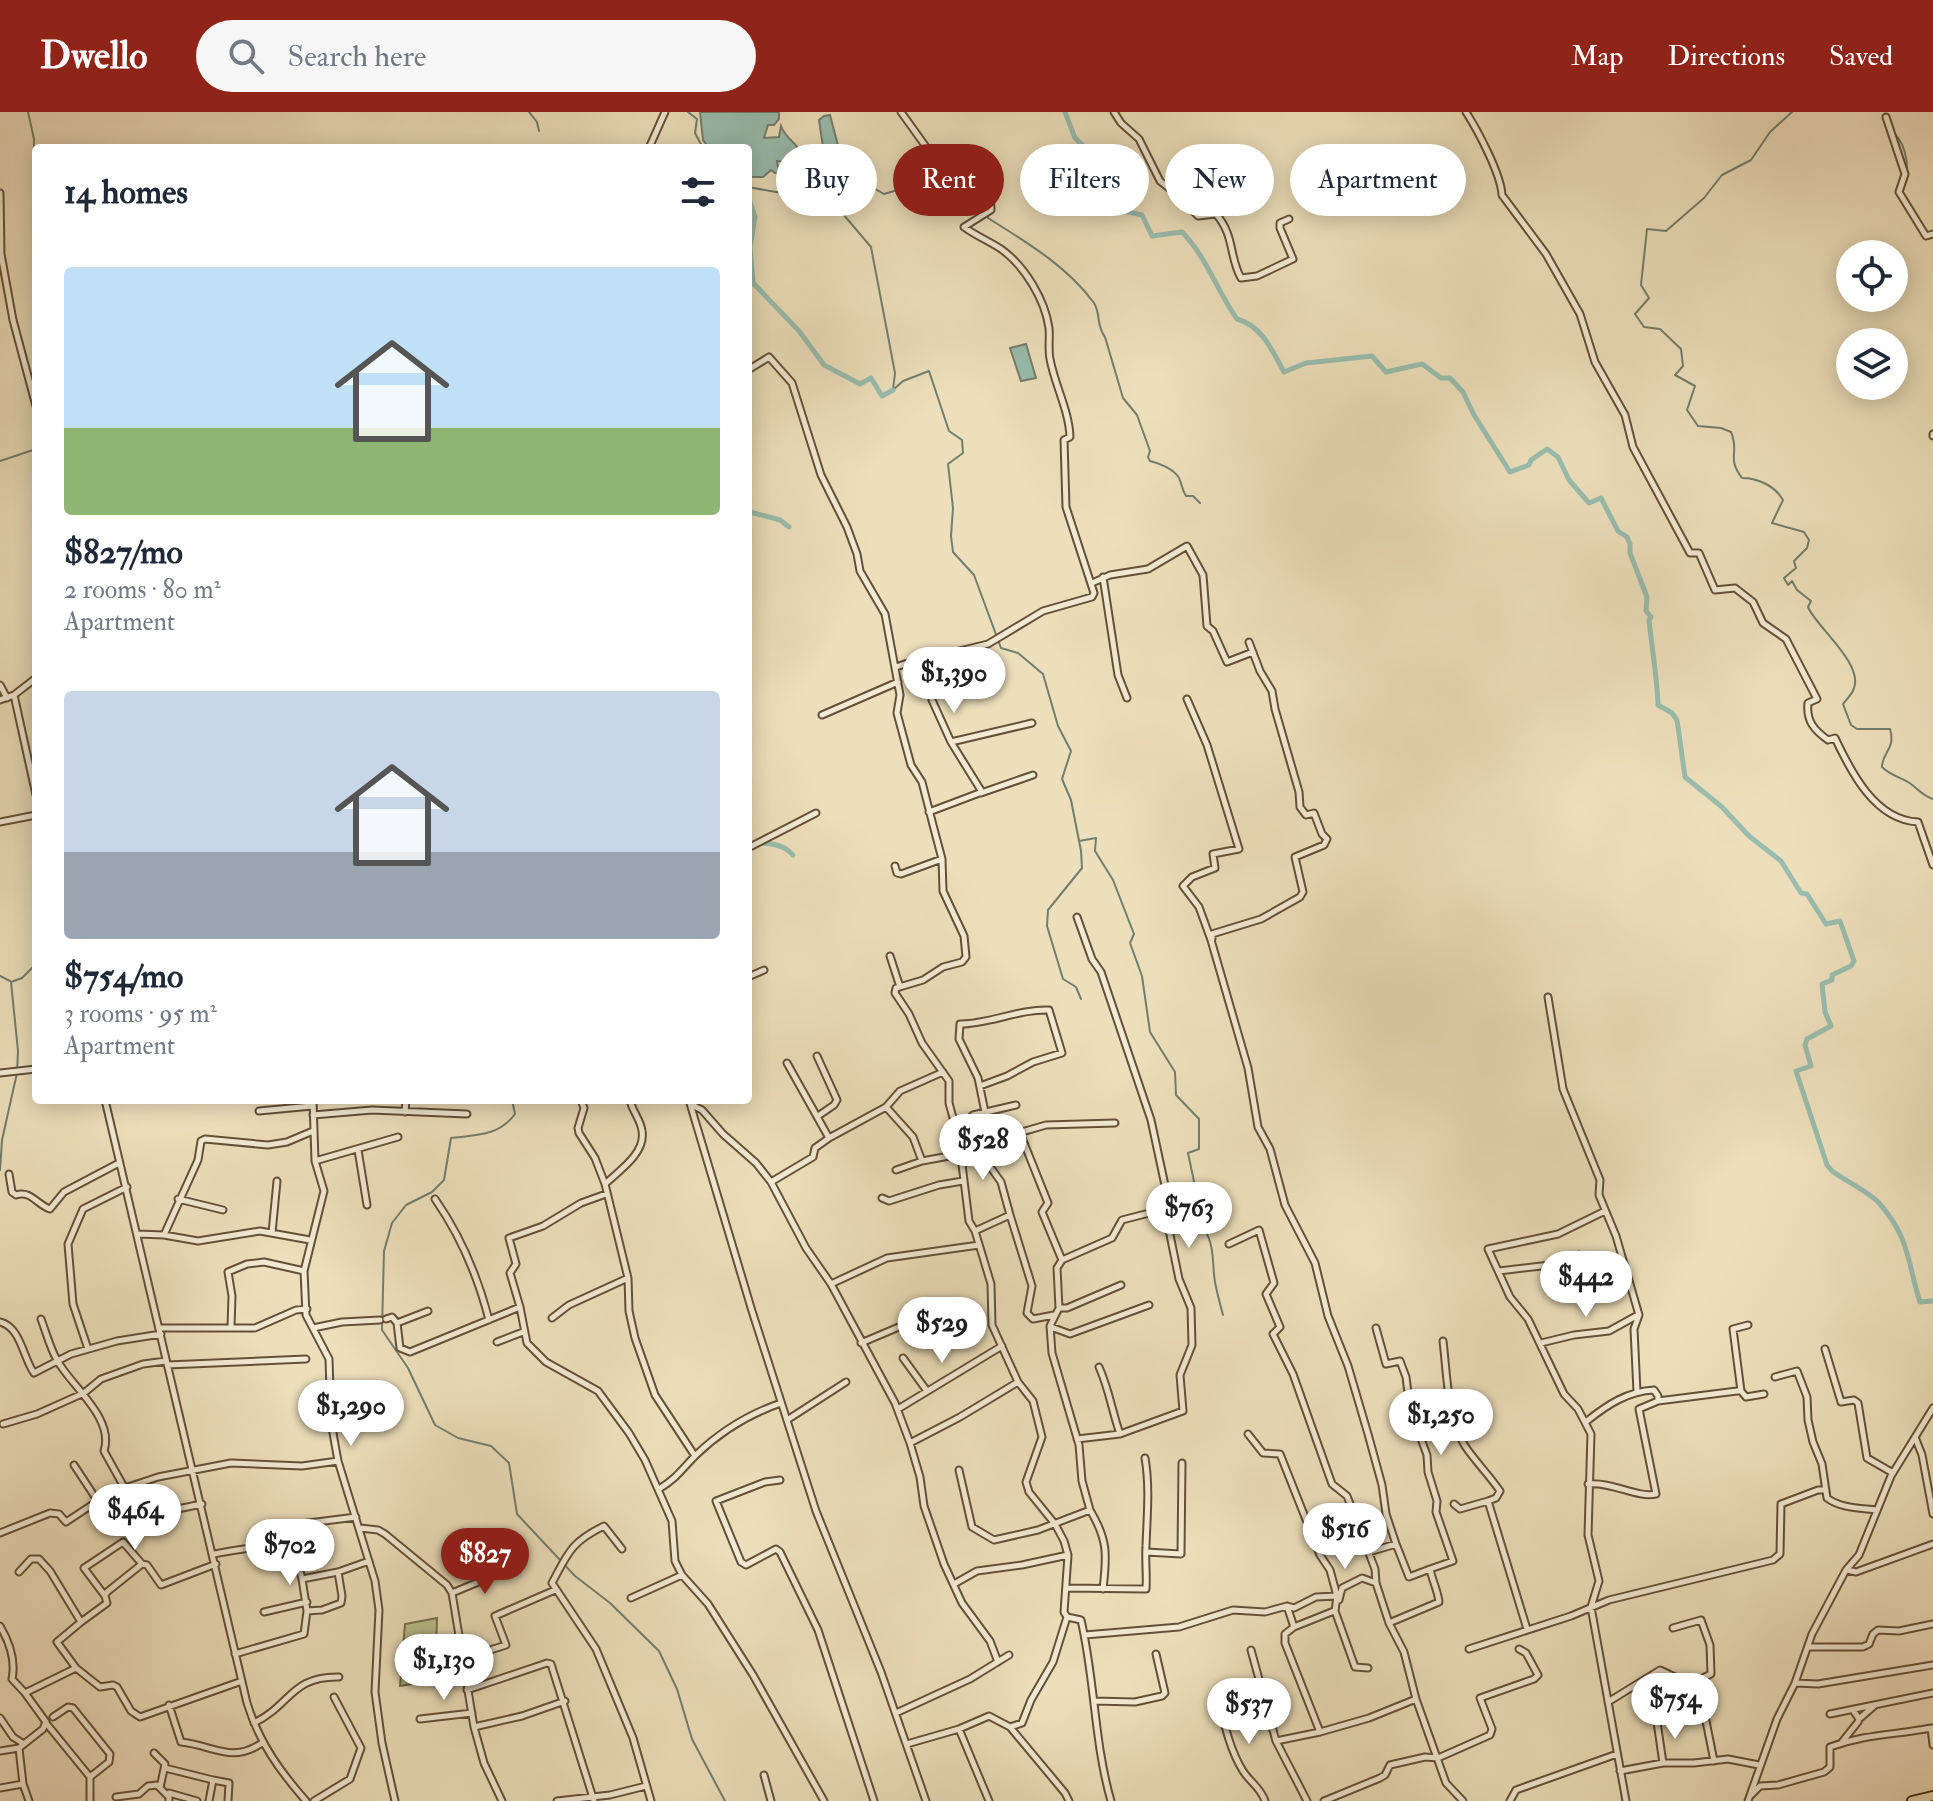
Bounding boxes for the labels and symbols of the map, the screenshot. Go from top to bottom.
pin: $1,390 [889,647,1019,715]
pin: $528 [936,1114,1030,1182]
pin: $763 [1142,1182,1236,1250]
pin: $442 [1539,1251,1633,1319]
pin: $529 [895,1297,989,1365]
pin: $1,290 [286,1380,416,1448]
pin: $1,250 [1376,1389,1506,1457]
pin: $464 [88,1484,182,1552]
pin: $516 [1298,1503,1392,1571]
pin: $702 [243,1519,337,1587]
pin: $827 [438,1528,532,1596]
pin: $1,130 [379,1634,509,1702]
pin: $754 [1628,1673,1722,1741]
pin: $537 [1202,1678,1296,1746]

